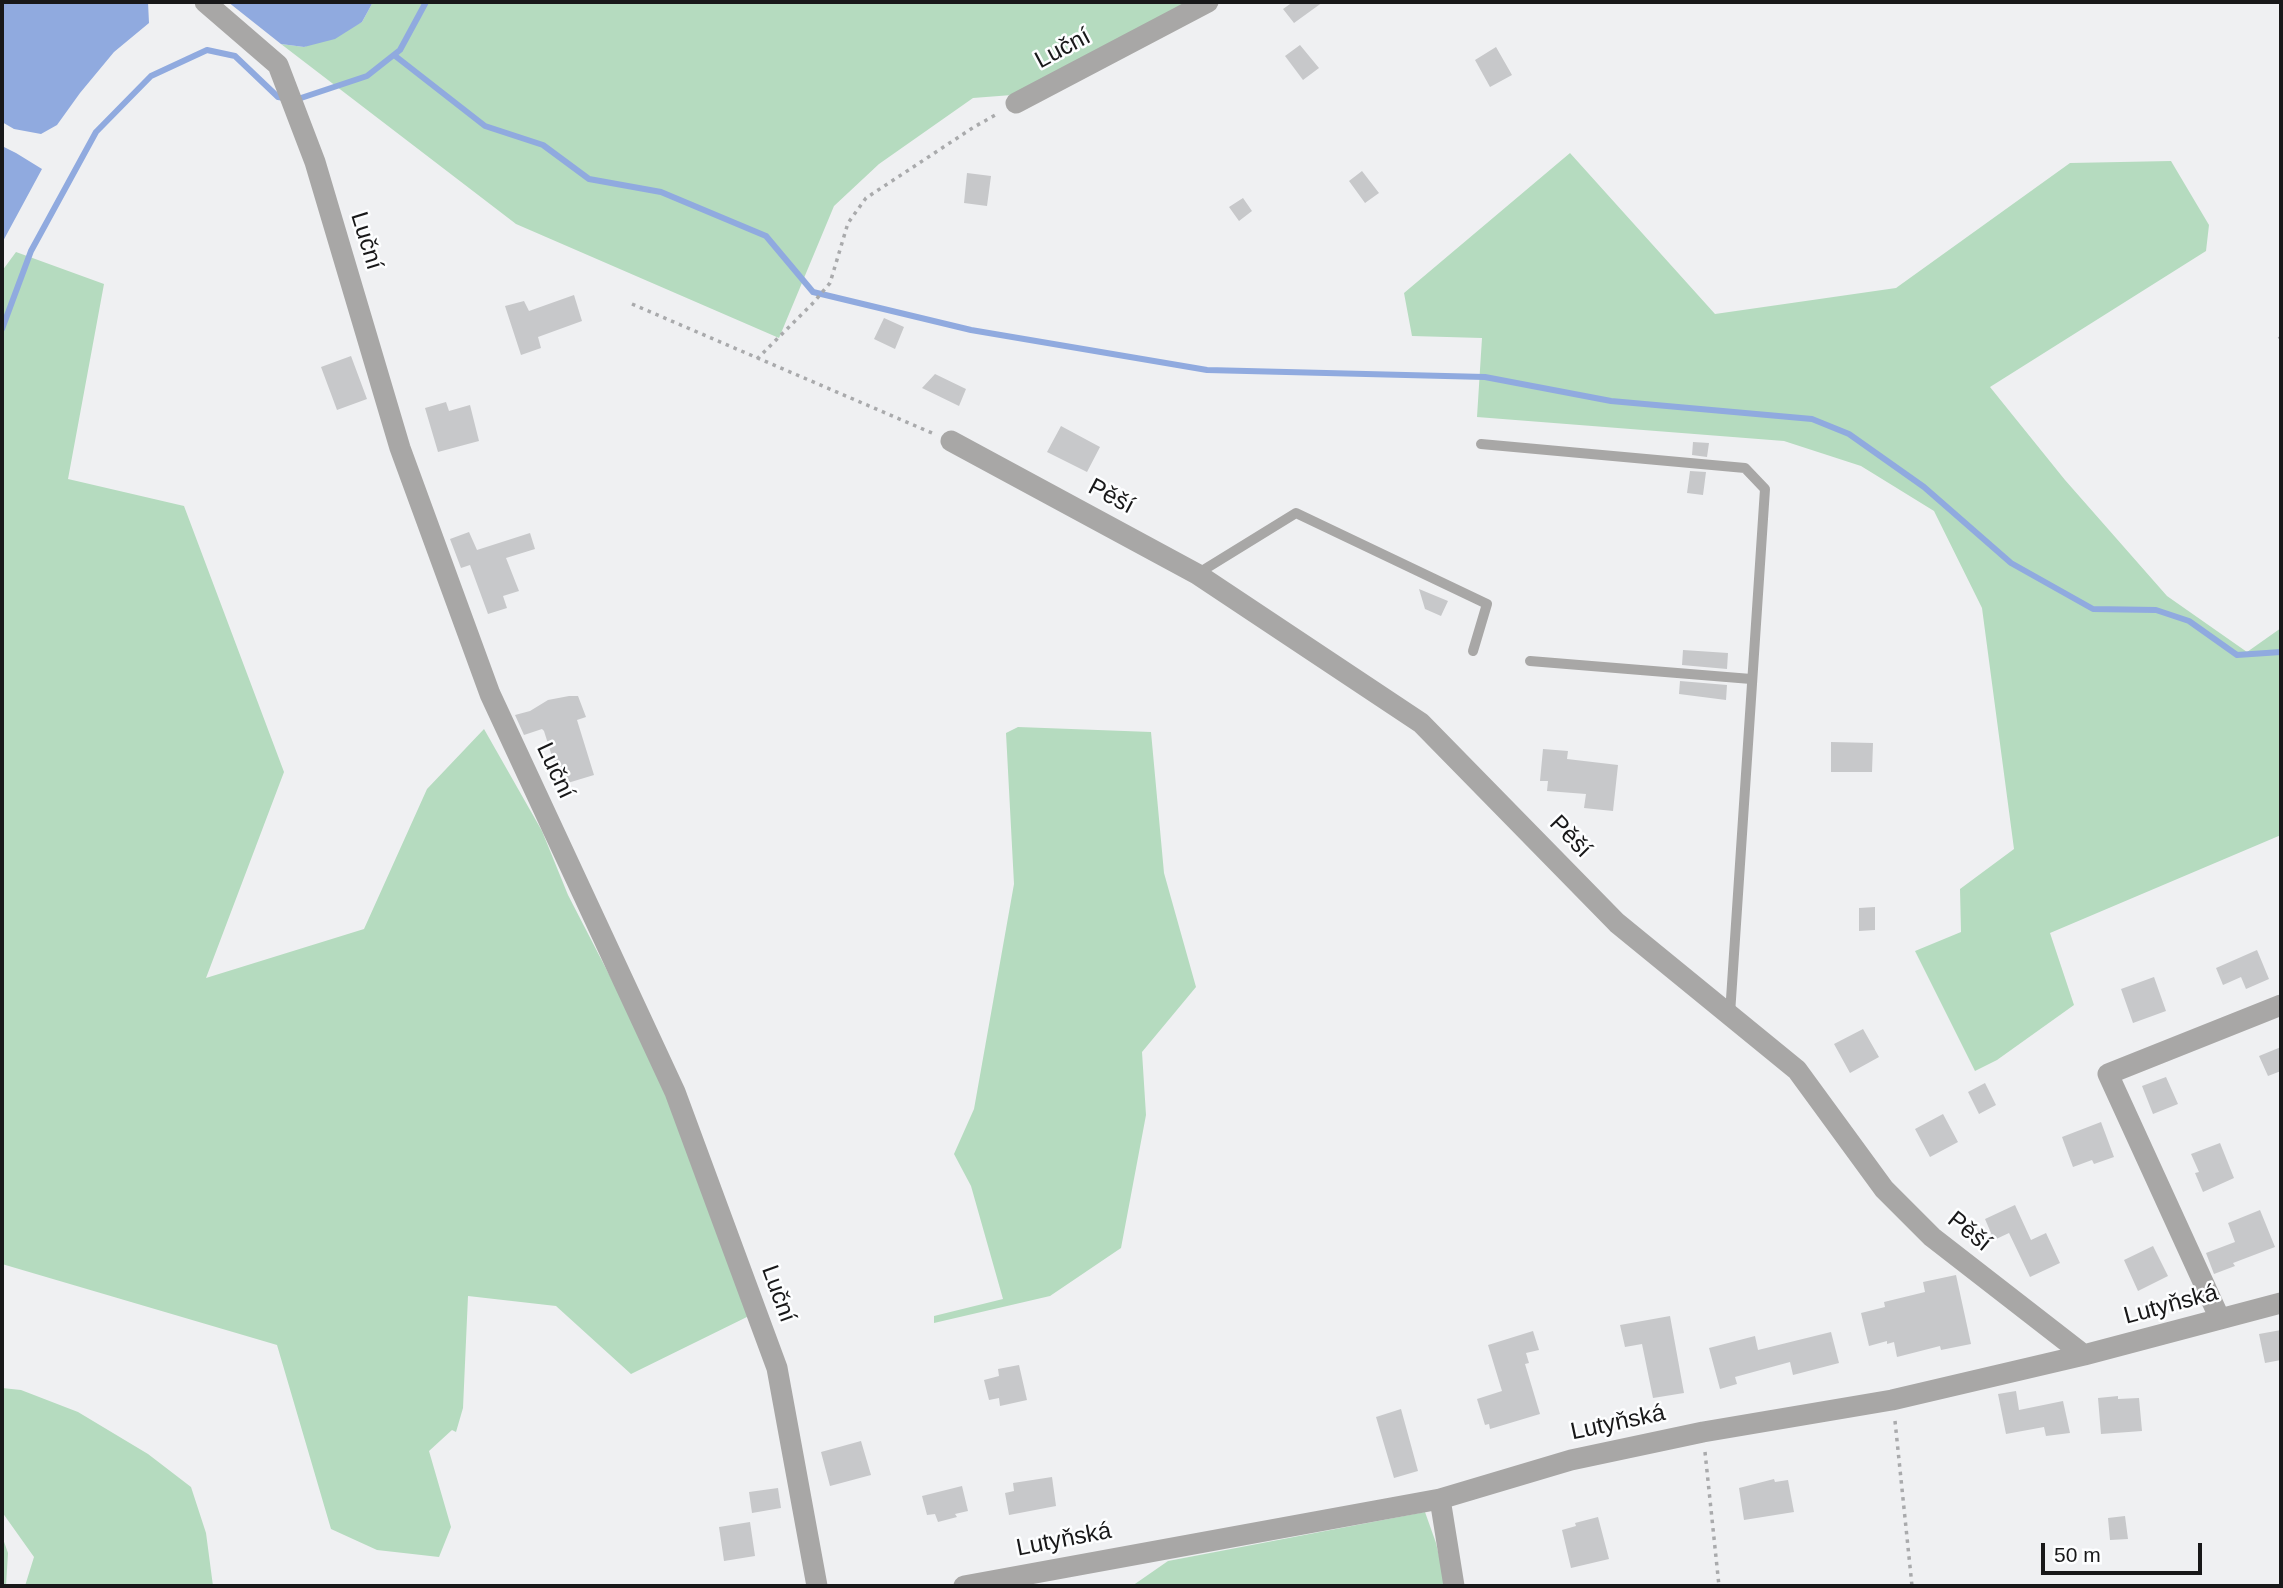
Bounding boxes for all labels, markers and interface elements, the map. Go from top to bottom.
street label: Luční [1030,23,1096,75]
street label: Luční [344,209,388,273]
street label: Pěší [1083,473,1139,521]
street label: Luční [530,738,580,804]
street label: Pěší [1543,810,1597,864]
street label: Pěší [1941,1206,1997,1258]
street label: Luční [754,1261,802,1327]
street label: Lutyňská [2121,1279,2221,1331]
street label: Lutyňská [1568,1399,1668,1447]
street label: Lutyňská [1014,1517,1114,1563]
scale bar [2045,1528,2206,1572]
text: 50 m [2054,1543,2101,1566]

